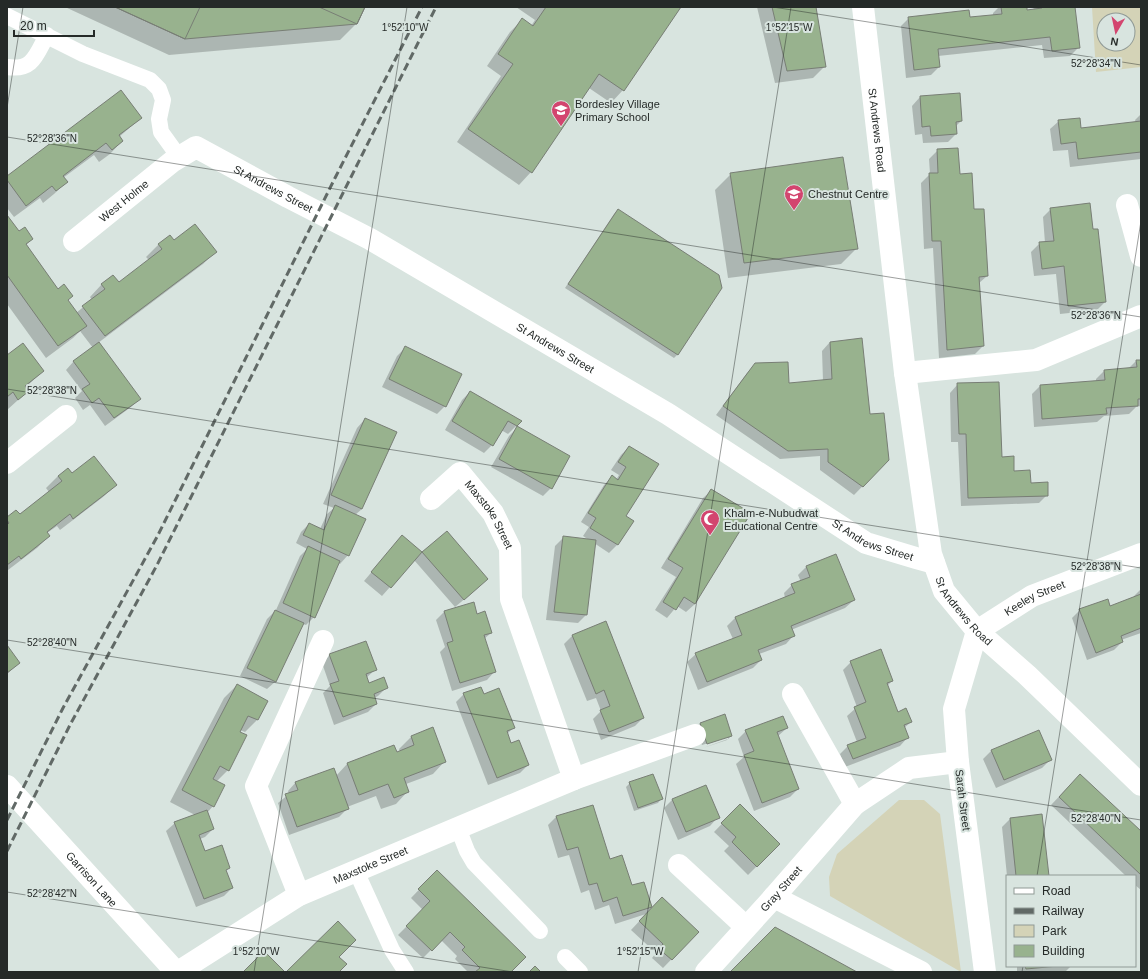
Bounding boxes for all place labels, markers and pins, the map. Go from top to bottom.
place label: Bordesley Village Primary School [575,98,660,123]
school or university icon: Bordesley Village Primary School [550,99,572,127]
school or university icon: Chestnut Centre [783,183,805,211]
place label: Chestnut Centre [808,188,888,200]
place label: Khalm-e-Nubudwat Educational Centre [724,507,818,532]
mosque icon: Khalm-e-Nubudwat Educational Centre [699,508,721,536]

